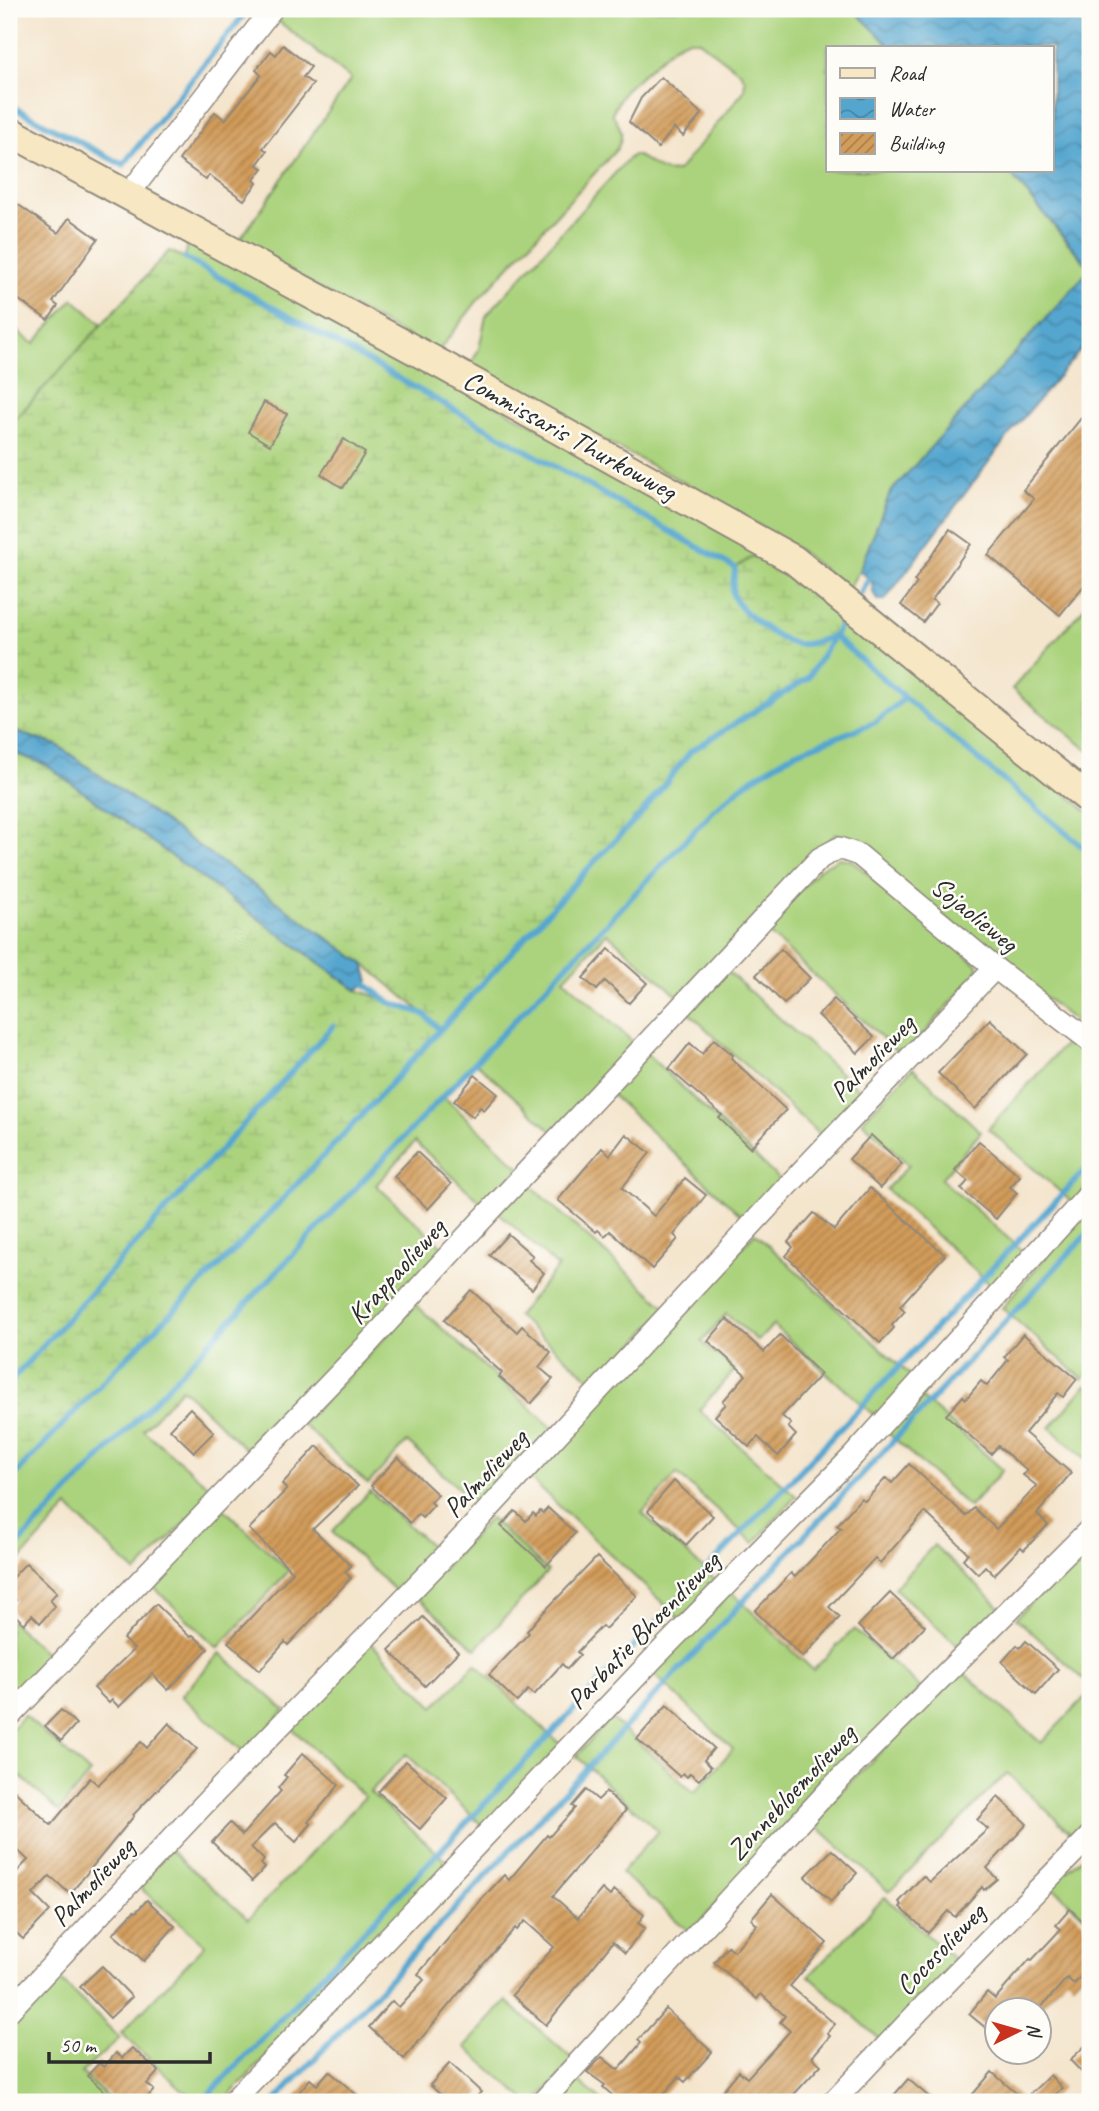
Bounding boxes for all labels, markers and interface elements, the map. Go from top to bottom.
legend [826,46,1054,172]
text: Road [889,60,928,86]
text: Water [889,96,936,122]
text: Building [889,130,946,156]
street label: Commissaris Thurkowweg [457,362,684,509]
street label: Sojaolieweg [924,868,1027,961]
street label: Palmolieweg [822,1005,924,1109]
street label: Krappaolieweg [339,1209,454,1331]
street label: Palmolieweg [435,1420,536,1525]
street label: Parbatie Bhoendieweg [559,1542,729,1716]
street label: Zonnebloemolieweg [719,1715,864,1867]
street label: Palmolieweg [42,1829,143,1934]
street label: Cocosolieweg [887,1894,994,2003]
north arrow [984,1996,1054,2066]
scale bar [49,2020,210,2064]
text: N [1021,2023,1047,2040]
text: 50 m [60,2032,98,2058]

